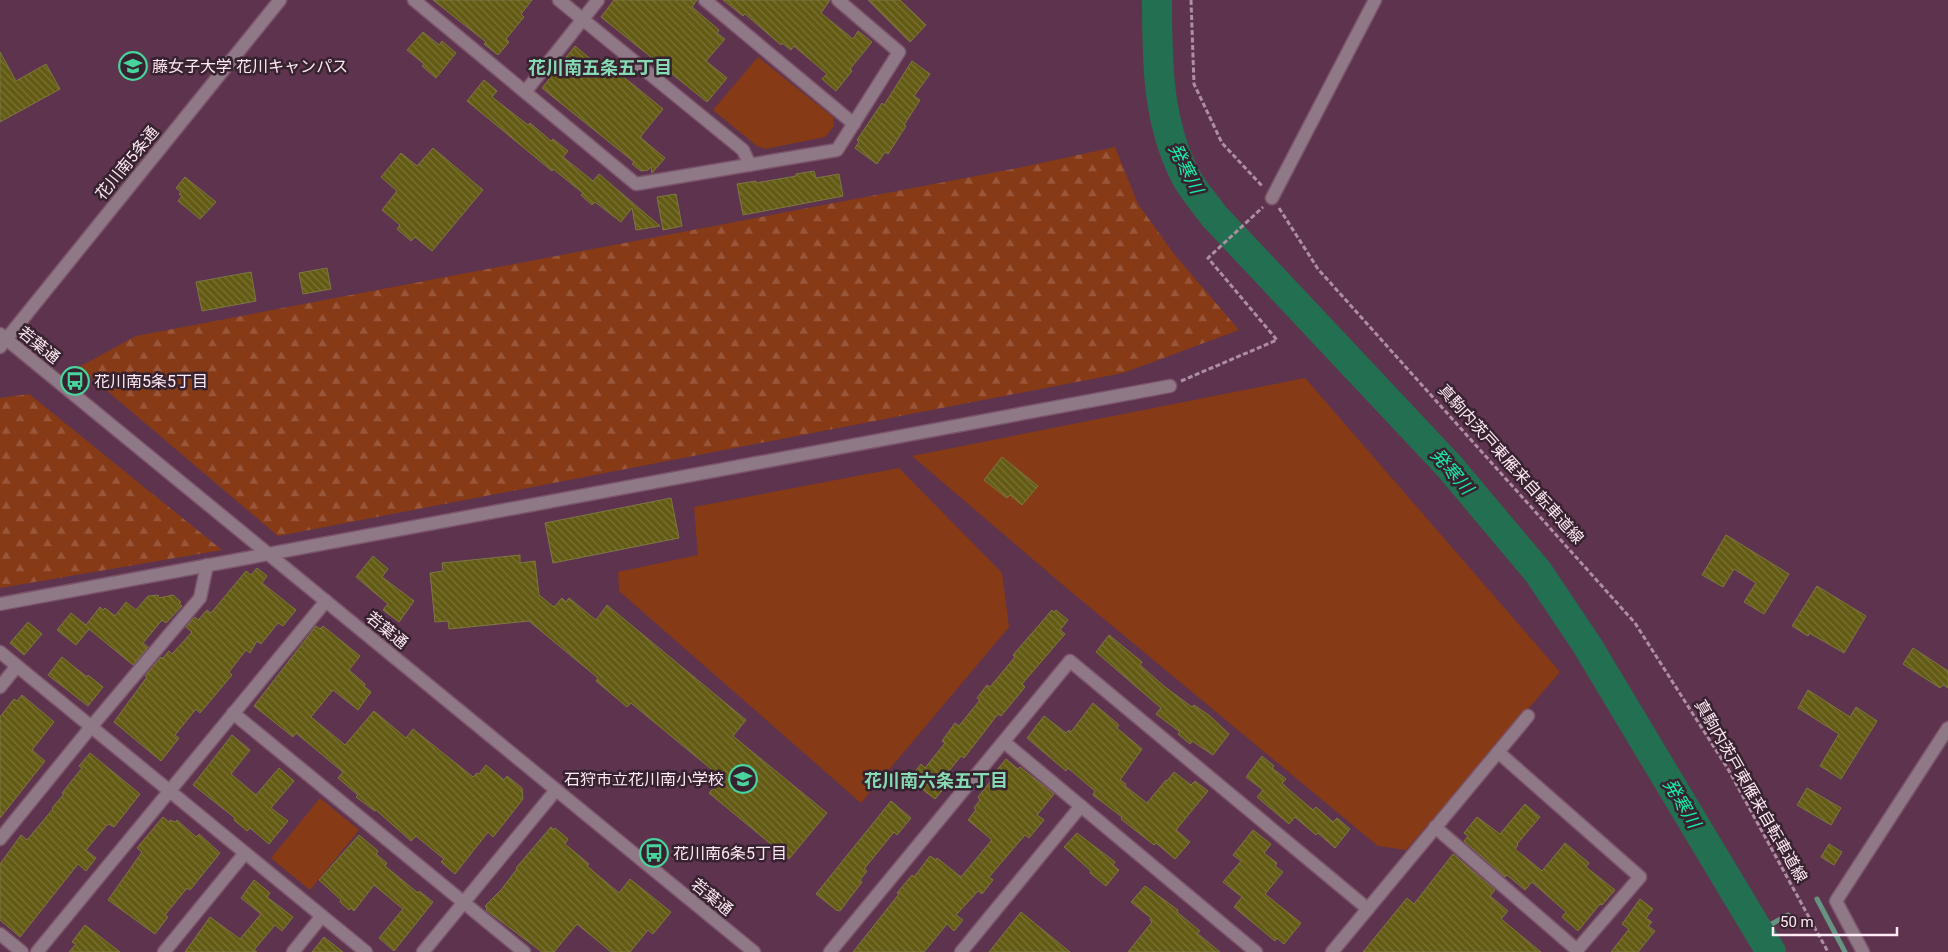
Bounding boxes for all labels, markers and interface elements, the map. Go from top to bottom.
school or university icon: 藤女子大学 花川キャンパス [118,51,148,81]
place label: 藤女子大学 花川キャンパス [152,57,348,76]
district label: 花川南五条五丁目 [528,57,672,78]
street label: 花川南5条通 [92,122,162,204]
water label: 発寒川 [1164,139,1209,199]
street label: 若葉通 [14,323,64,367]
bus stop icon: 花川南5条5丁目 [60,366,90,396]
place label: 花川南5条5丁目 [94,372,208,391]
street label: 真駒内茨戸東雁来自転車道線 [1434,380,1588,548]
water label: 発寒川 [1426,444,1479,500]
street label: 若葉通 [362,608,412,652]
street label: 真駒内茨戸東雁来自転車道線 [1691,696,1811,886]
school or university icon: 石狩市立花川南小学校 [728,764,758,794]
place label: 石狩市立花川南小学校 [564,770,724,789]
district label: 花川南六条五丁目 [864,770,1008,791]
water label: 発寒川 [1659,774,1706,833]
bus stop icon: 花川南6条5丁目 [639,838,669,868]
place label: 花川南6条5丁目 [673,844,787,863]
street label: 若葉通 [687,875,737,919]
scale bar [1773,904,1897,936]
text: 50 m [1780,913,1814,931]

